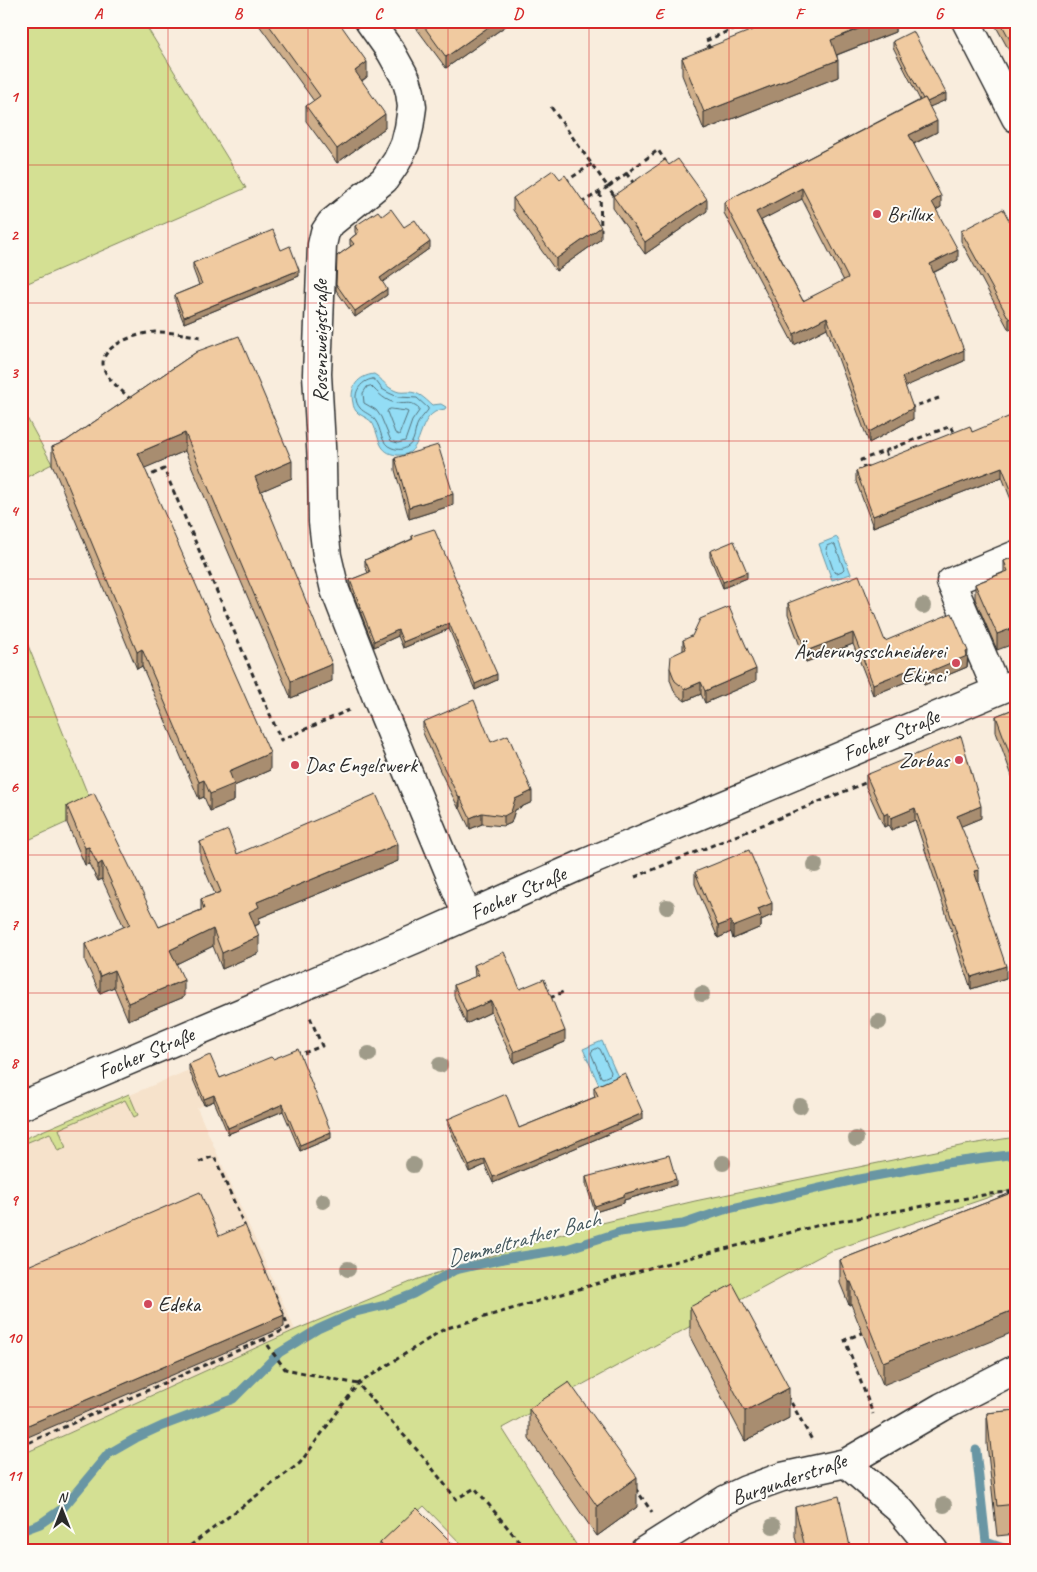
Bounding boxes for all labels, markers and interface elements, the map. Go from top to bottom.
text: A [94,4,104,24]
text: B [234,4,244,24]
text: C [374,4,384,24]
text: D [513,4,524,24]
text: E [655,4,666,24]
text: F [795,4,806,24]
text: G [935,4,945,24]
text: 1 [10,87,19,107]
place label: Brillux [887,201,933,227]
marker: Brillux [871,208,883,220]
text: 2 [10,225,19,245]
street label: Rosenzweigstraße [307,277,333,402]
text: 3 [10,363,19,383]
text: 4 [10,501,19,521]
place label: Änderungsschneiderei Ekinci [794,638,949,688]
text: 5 [11,639,20,659]
marker: Änderungsschneiderei Ekinci [950,657,962,669]
street label: Focher Straße [839,702,945,767]
place label: Zorbas [899,747,951,773]
place label: Das Engelswerk [305,752,418,778]
marker: Zorbas [953,754,965,766]
marker: Das Engelswerk [289,759,301,771]
text: 6 [10,777,19,797]
street label: Focher Straße [466,860,572,926]
text: 7 [10,915,19,935]
street label: Focher Straße [94,1020,200,1085]
text: 8 [10,1053,19,1073]
text: 9 [10,1190,19,1210]
water label: Demmeltrather Bach [444,1205,605,1273]
place label: Edeka [158,1291,202,1317]
marker: Edeka [142,1298,154,1310]
text: 10 [7,1328,23,1348]
street label: Burgunderstraße [728,1447,852,1511]
text: 11 [7,1466,23,1486]
north arrow [38,1484,88,1534]
text: N [58,1489,69,1506]

